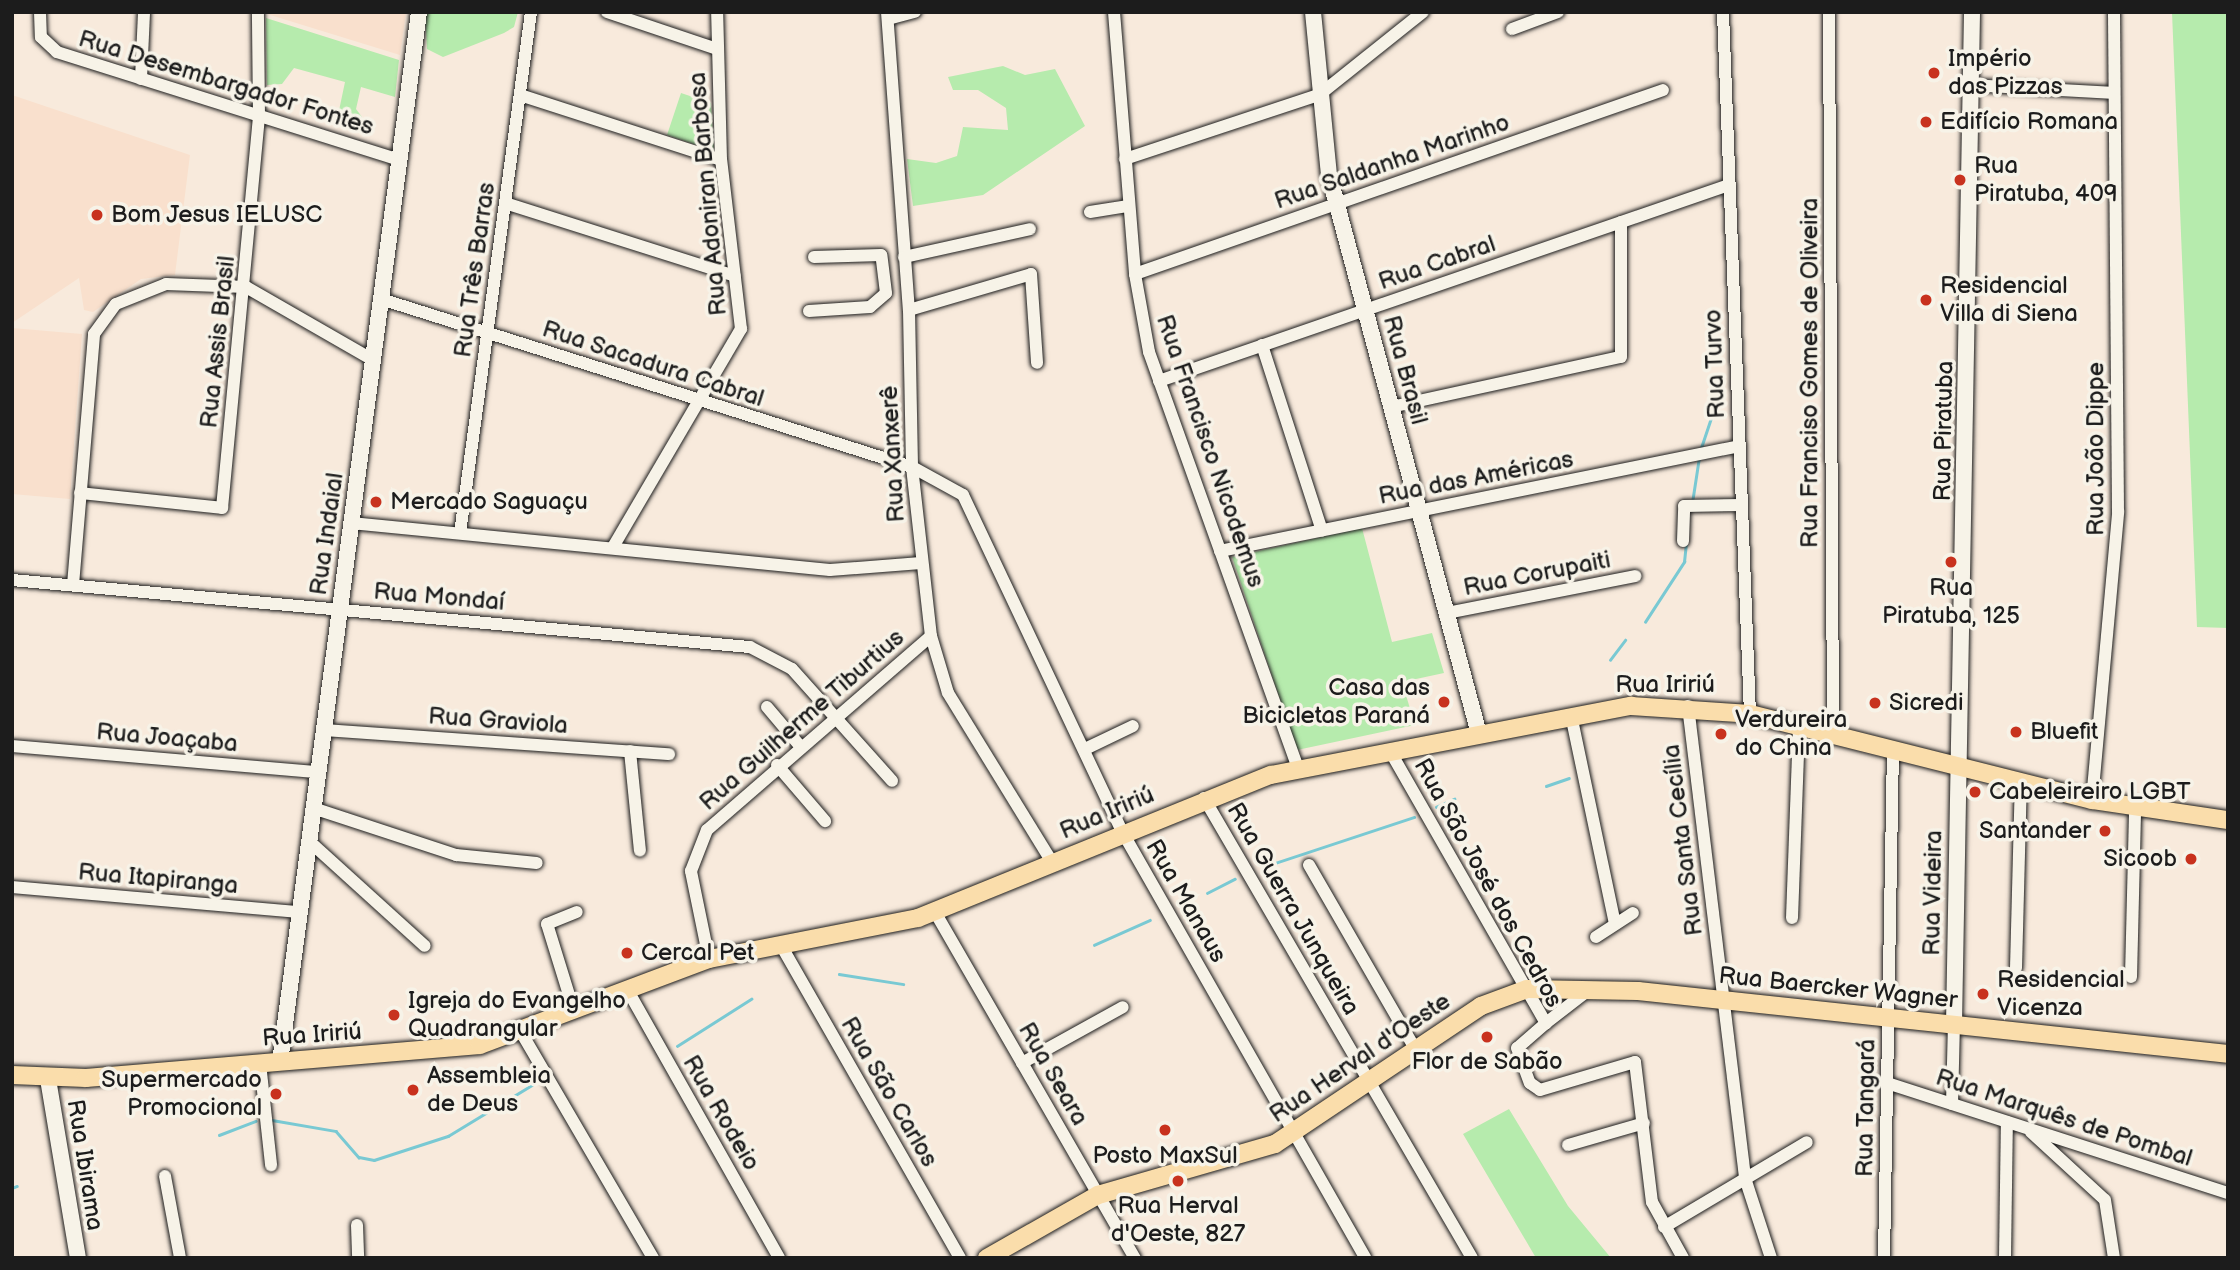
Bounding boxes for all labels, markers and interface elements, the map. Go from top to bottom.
street label: Rua Desembargador Fontes [75,24,377,142]
place label: Império das Pizzas [1948,45,2063,101]
marker: Império das Pizzas [1926,65,1942,81]
street label: Rua Adoniran Barbosa [683,71,733,317]
street label: Rua Saldanha Marinho [1271,108,1513,216]
place label: Edifício Romana [1940,108,2118,136]
marker: Edifício Romana [1918,114,1934,130]
place label: Rua Piratuba, 409 [1974,152,2118,208]
marker: Rua Piratuba, 409 [1952,172,1968,188]
street label: Rua Três Barras [448,180,502,360]
street label: Rua Franciso Gomes de Oliveira [1796,198,1824,548]
place label: Bom Jesus IELUSC [111,201,323,229]
marker: Bom Jesus IELUSC [89,207,105,223]
street label: Rua Cabral [1375,230,1499,296]
street label: Rua Assis Brasil [195,254,241,430]
place label: Residencial Villa di Siena [1940,272,2078,328]
marker: Residencial Villa di Siena [1918,292,1934,308]
street label: Rua Turvo [1699,309,1731,419]
street label: Rua Francisco Nicodemus [1150,311,1270,591]
street label: Rua Brasil [1377,312,1433,428]
street label: Rua Sacadura Cabral [538,315,768,413]
street label: Rua Piratuba [1928,360,1960,502]
street label: Rua João Dippe [2082,361,2110,537]
street label: Rua Xanxerê [875,384,911,524]
street label: Rua das Américas [1376,445,1576,511]
street label: Rua Indaial [304,471,350,597]
place label: Mercado Saguaçu [390,488,588,516]
marker: Mercado Saguaçu [368,494,384,510]
street label: Rua Corupaiti [1461,546,1613,602]
marker: Rua Piratuba, 125 [1943,554,1959,570]
place label: Rua Piratuba, 125 [1882,574,2020,630]
street label: Rua Mondaí [372,577,506,617]
street label: Rua Guilherme Tiburtius [694,623,910,817]
street label: Rua Iririú [1615,671,1715,699]
place label: Casa das Bicicletas Paraná [1242,674,1430,730]
place label: Sicredi [1889,689,1964,717]
marker: Casa das Bicicletas Paraná [1436,694,1452,710]
marker: Sicredi [1867,695,1883,711]
street label: Rua Graviola [427,702,569,740]
place label: Verdureira do China [1735,706,1847,762]
street label: Rua Joaçaba [94,717,240,759]
place label: Bluefit [2030,718,2098,746]
marker: Bluefit [2008,724,2024,740]
marker: Verdureira do China [1713,726,1729,742]
street label: Rua Santa Cecília [1657,742,1709,938]
street label: Rua São José dos Cedros [1407,753,1569,1013]
place label: Cabeleireiro LGBT [1989,778,2191,806]
street label: Rua Iririú [1055,780,1159,846]
marker: Cabeleireiro LGBT [1967,784,1983,800]
street label: Rua Guerra Junqueira [1220,797,1366,1021]
place label: Santander [1979,817,2091,845]
marker: Santander [2097,823,2113,839]
street label: Rua Videira [1917,830,1949,956]
street label: Rua Manaus [1139,834,1233,968]
place label: Sicoob [2103,845,2177,873]
marker: Sicoob [2183,851,2199,867]
street label: Rua Itapiranga [77,858,239,900]
place label: Cercal Pet [641,939,754,967]
marker: Cercal Pet [619,945,635,961]
street label: Rua Baercker Wagner [1717,961,1959,1015]
place label: Residencial Vicenza [1997,966,2125,1022]
marker: Residencial Vicenza [1975,986,1991,1002]
place label: Igreja do Evangelho Quadrangular [408,987,626,1043]
street label: Rua Herval d'Oeste [1264,987,1456,1129]
marker: Igreja do Evangelho Quadrangular [386,1007,402,1023]
street label: Rua São Carlos [834,1012,944,1172]
street label: Rua Iririú [261,1017,363,1053]
street label: Rua Seara [1012,1017,1094,1131]
marker: Flor de Sabão [1479,1029,1495,1045]
street label: Rua Tangará [1850,1038,1882,1178]
place label: Flor de Sabão [1411,1048,1563,1076]
street label: Rua Rodeio [676,1050,766,1176]
place label: Assembleia de Deus [427,1062,551,1118]
street label: Rua Marquês de Pombal [1932,1063,2196,1173]
place label: Supermercado Promocional [101,1066,262,1122]
marker: Assembleia de Deus [405,1082,421,1098]
marker: Supermercado Promocional [268,1086,284,1102]
street label: Rua Ibirama [60,1097,110,1233]
marker: Posto MaxSul [1157,1122,1173,1138]
place label: Posto MaxSul [1092,1142,1238,1170]
marker: Rua Herval d'Oeste, 827 [1170,1173,1186,1189]
place label: Rua Herval d'Oeste, 827 [1111,1192,1245,1248]

